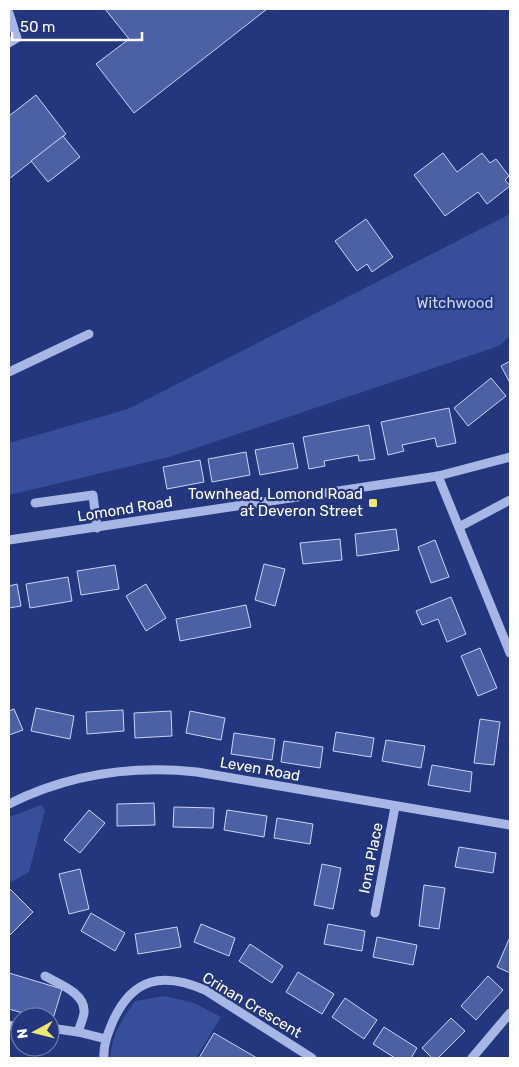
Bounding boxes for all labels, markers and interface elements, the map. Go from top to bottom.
scale bar [12,10,142,42]
text: 50 m [20,18,55,36]
park label: Witchwood [417,294,493,312]
place label: Townhead, Lomond Road at Deveron Street [188,485,363,520]
street label: Lomond Road [76,493,174,525]
marker: Townhead, Lomond Road at Deveron Street [367,497,379,509]
street label: Leven Road [218,753,302,785]
street label: Iona Place [355,821,387,895]
street label: Crinan Crescent [199,968,305,1042]
north arrow [10,1007,60,1057]
text: N [14,1027,32,1040]

